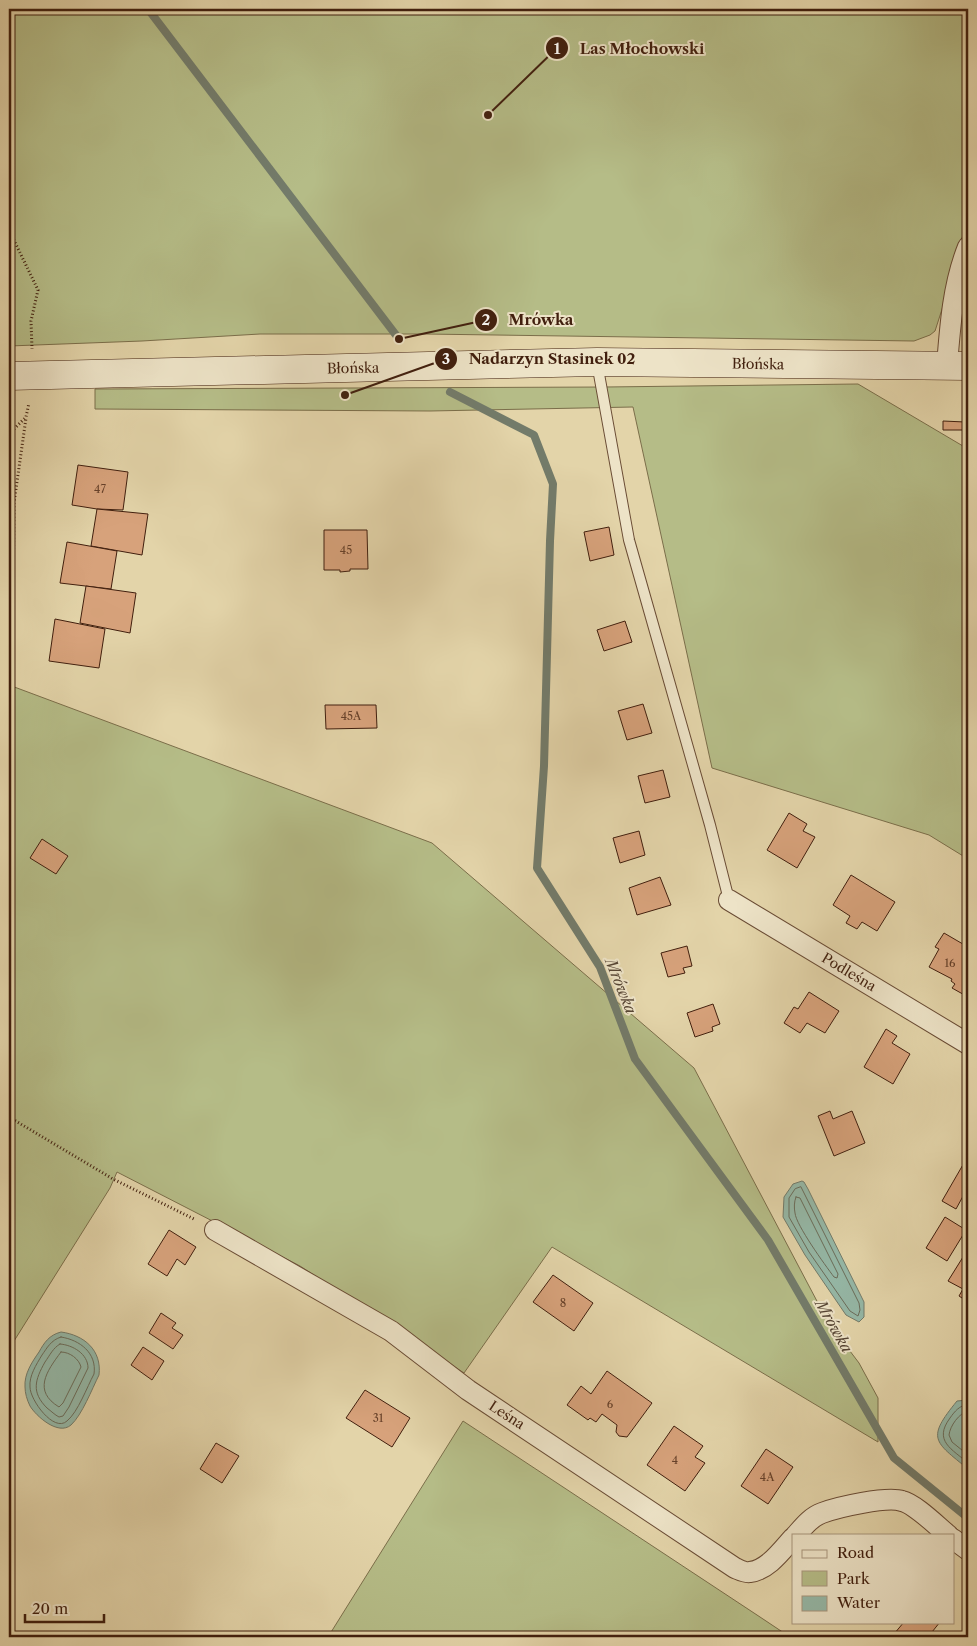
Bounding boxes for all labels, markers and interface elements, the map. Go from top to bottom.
callout: Las Młochowski [545,33,714,63]
text: 1 [554,39,561,58]
text: Las Młochowski [580,39,705,58]
callout: Mrówka [473,305,583,335]
text: 2 [482,310,491,329]
text: Mrówka [509,310,574,329]
callout: Nadarzyn Stasinek 02 [433,344,645,374]
text: 3 [442,349,450,368]
text: Nadarzyn Stasinek 02 [469,349,635,368]
street label: Błońska [732,355,785,373]
street label: Błońska [327,359,380,377]
house number: 47 [94,482,106,496]
house number: 45 [340,543,352,557]
house number: 45A [341,709,362,723]
street label: Podleśna [819,949,880,996]
water label: Mrówka [601,954,641,1017]
house number: 16 [944,956,956,970]
water label: Mrówka [810,1294,857,1356]
house number: 8 [560,1296,566,1310]
street label: Leśna [486,1397,529,1434]
house number: 6 [607,1397,614,1411]
house number: 31 [373,1411,384,1425]
house number: 4 [672,1453,678,1467]
house number: 4A [760,1470,775,1484]
legend [792,1534,954,1624]
text: Road [837,1543,874,1562]
text: Park [837,1569,871,1588]
scale bar [25,1591,104,1623]
text: Water [836,1593,881,1612]
text: 20 m [32,1599,68,1618]

